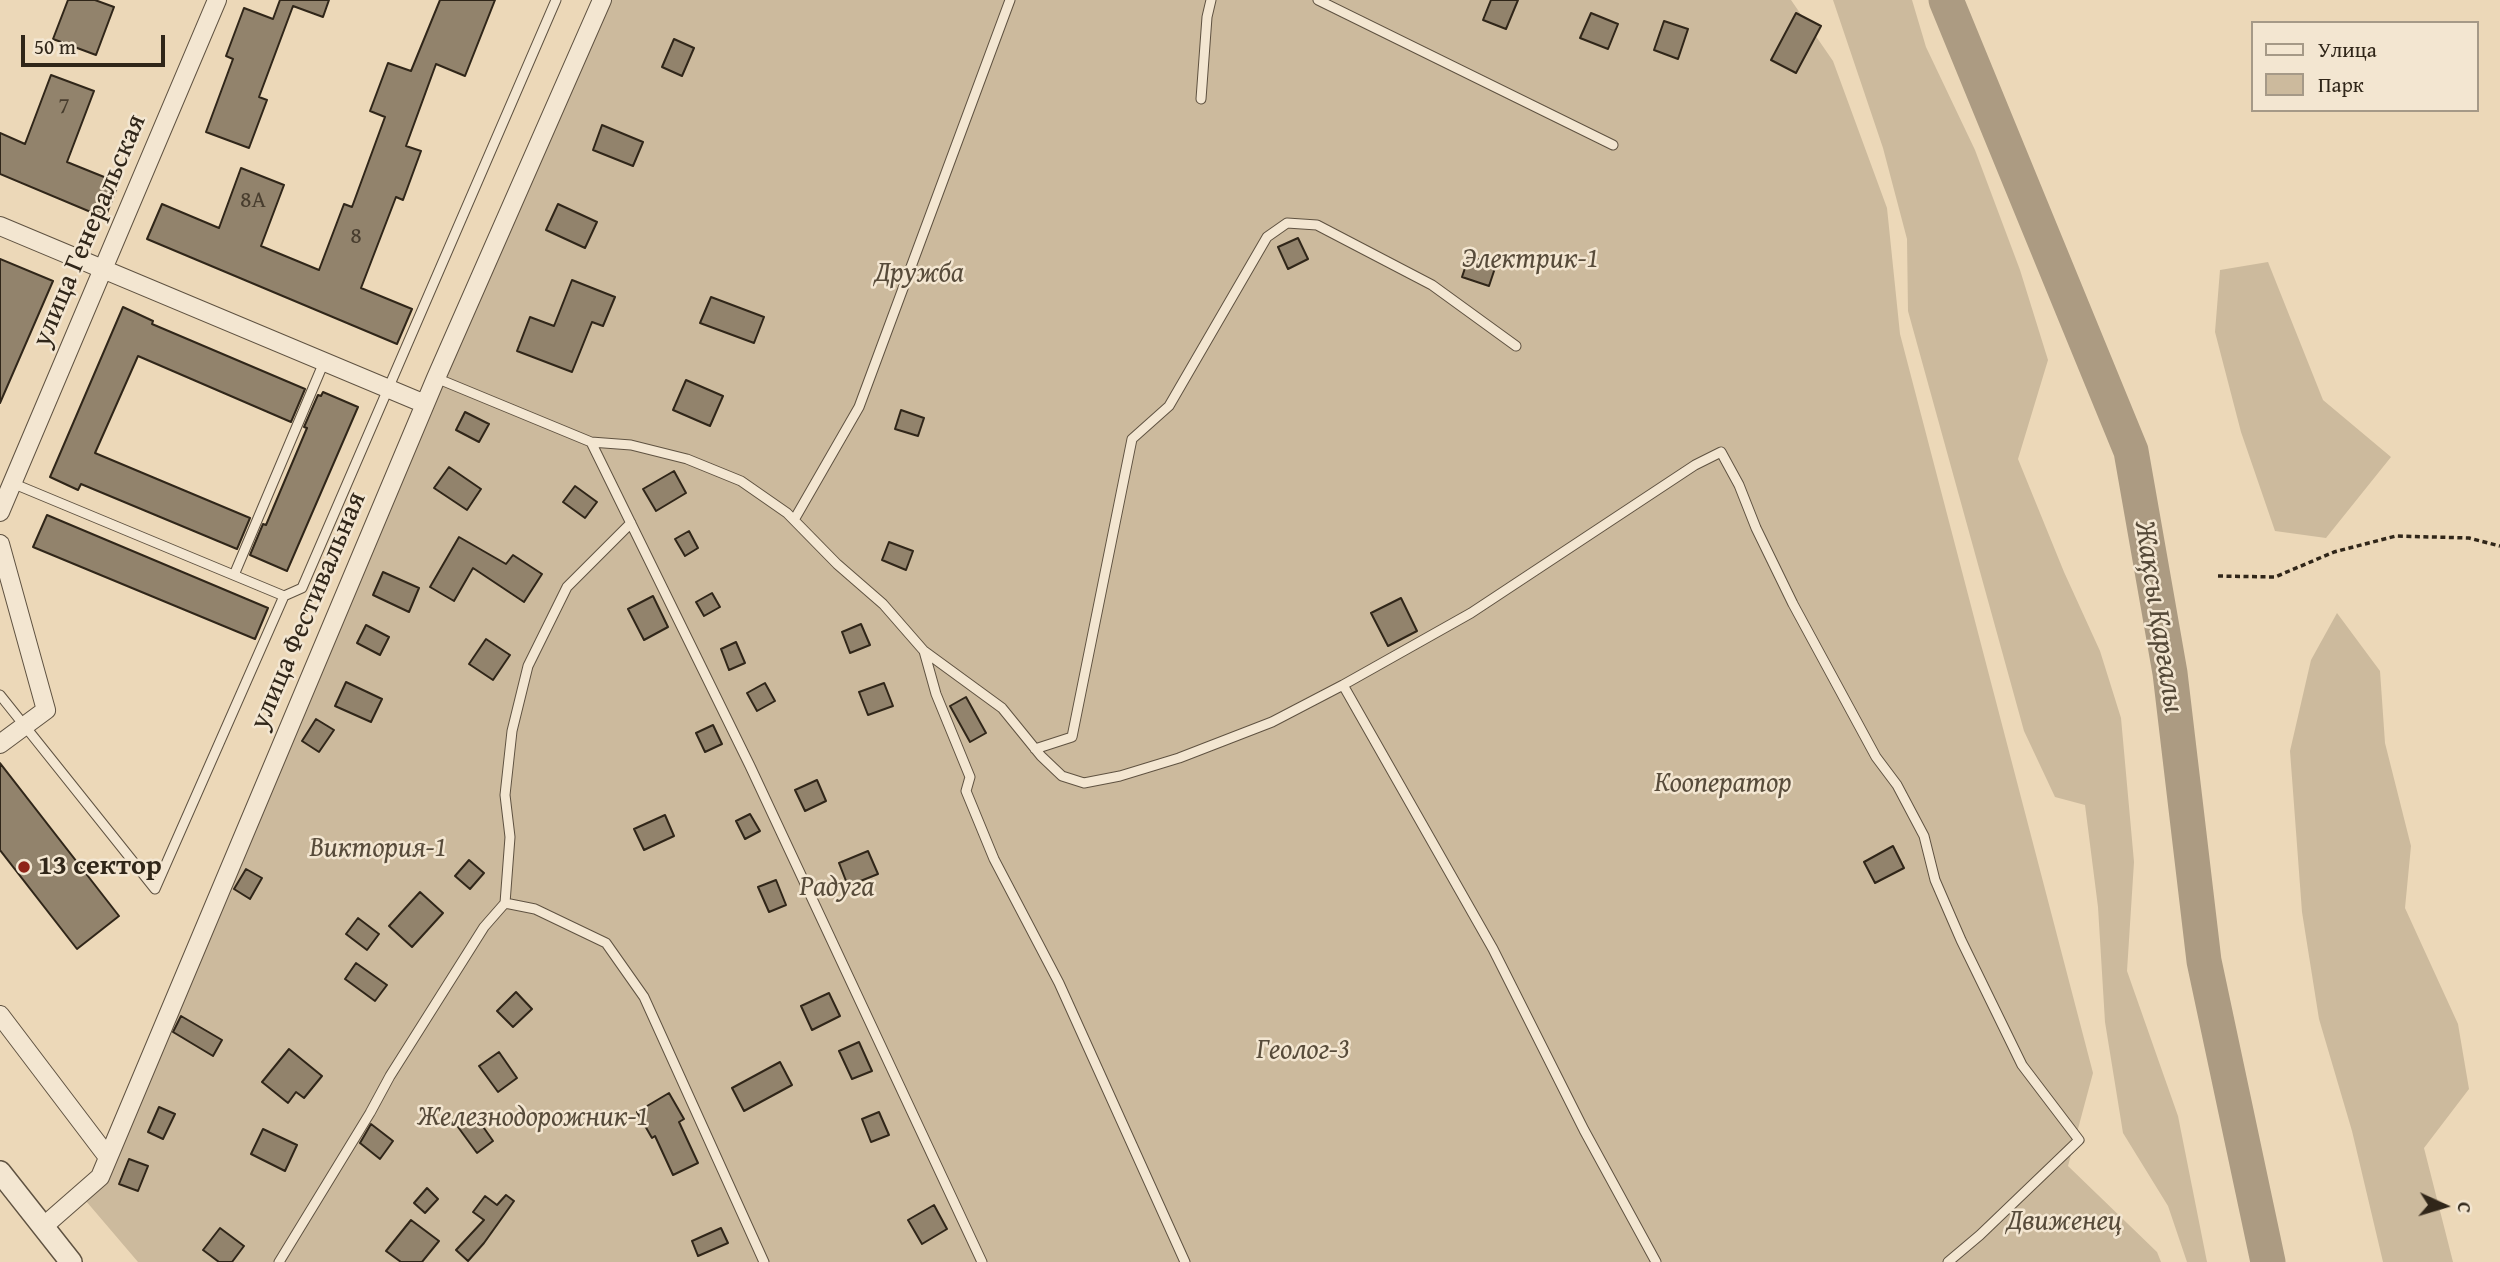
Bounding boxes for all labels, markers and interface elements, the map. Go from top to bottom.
scale bar [24,21,168,65]
legend [2252,21,2479,112]
text: 50 m [34,31,76,62]
text: Улица [2318,34,2377,65]
text: Парк [2318,69,2364,100]
house number: 7 [58,93,70,121]
street label: улица Генеральская [26,110,154,352]
house number: 8А [240,187,266,215]
house number: 8 [350,223,362,251]
park label: Электрик-1 [1462,243,1598,277]
park label: Дружба [874,257,964,291]
street label: улица Фестивальная [244,487,374,735]
water label: Жақсы Қарғалы [2125,518,2191,716]
park label: Кооператор [1654,767,1792,801]
park label: Виктория-1 [309,832,447,866]
place label: 13 сектор [38,850,162,884]
marker: 13 сектор [16,859,32,875]
park label: Радуга [800,871,874,905]
park label: Геолог-3 [1256,1034,1350,1068]
park label: Железнодорожник-1 [417,1101,649,1135]
north arrow [2409,1171,2479,1241]
text: С [2451,1201,2479,1214]
park label: Движенец [2006,1205,2122,1239]

